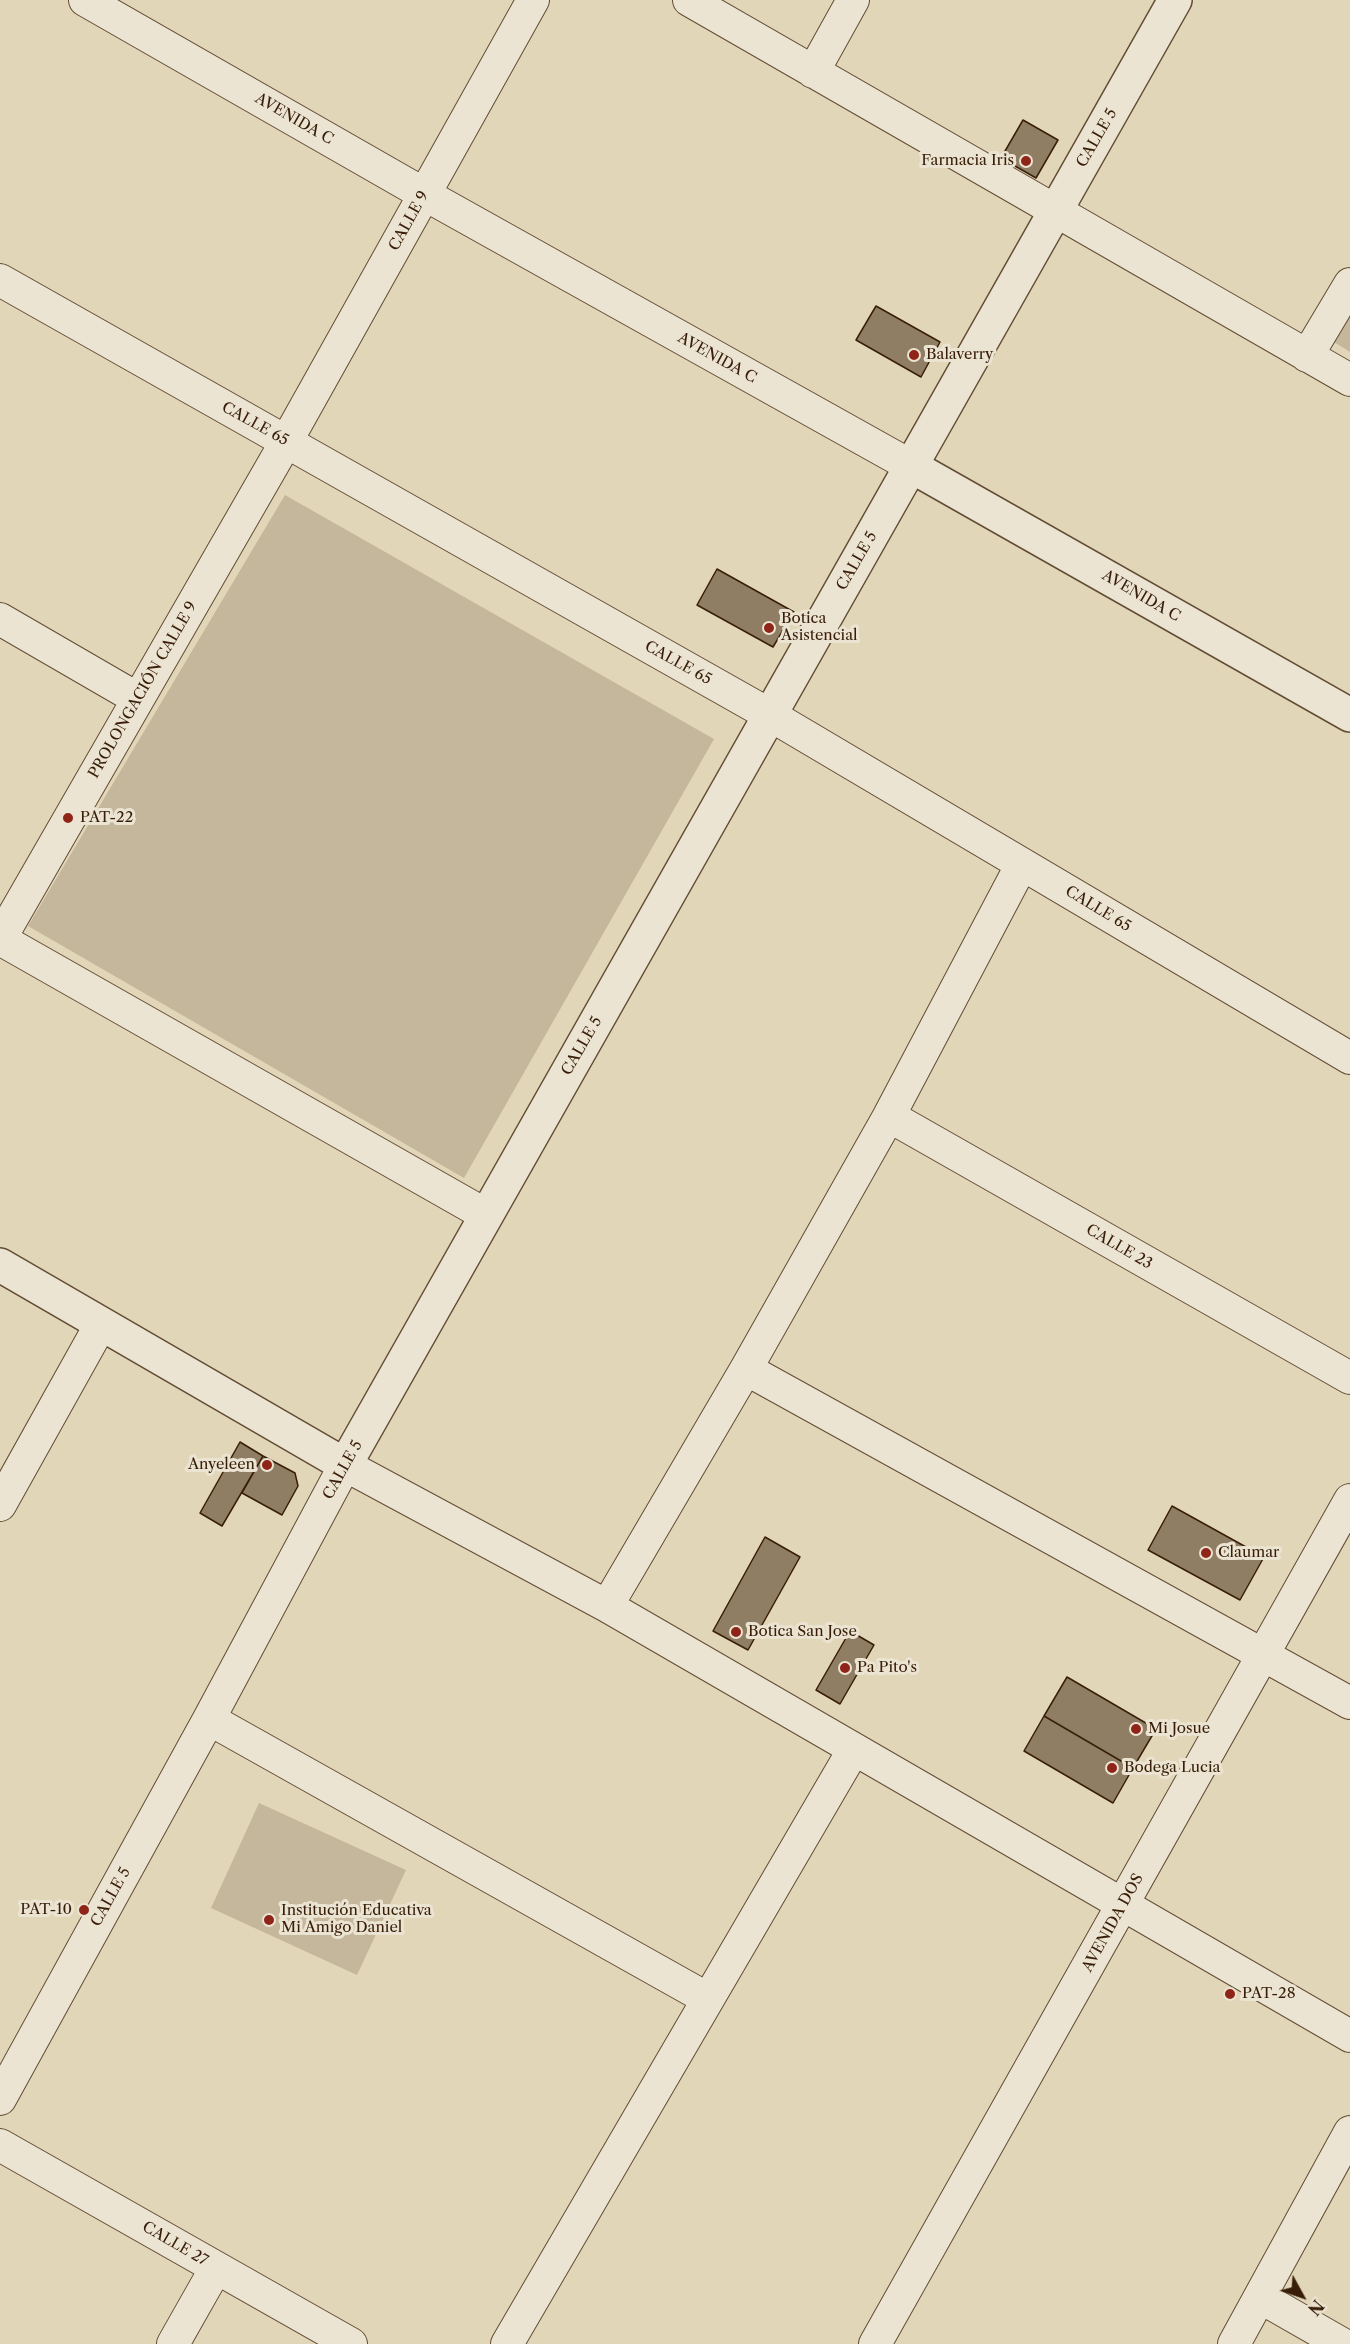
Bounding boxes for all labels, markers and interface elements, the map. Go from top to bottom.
street label: AVENIDA C [252,89,336,149]
street label: CALLE 5 [1073,105,1121,171]
place label: Farmacia Iris [921,152,1014,170]
marker: Farmacia Iris [1019,154,1033,168]
street label: CALLE 9 [385,188,433,254]
street label: AVENIDA C [674,329,760,387]
place label: Balaverry [926,346,993,364]
marker: Balaverry [907,348,921,362]
street label: CALLE 65 [218,398,292,450]
street label: CALLE 5 [833,528,881,594]
street label: AVENIDA C [1099,566,1183,626]
street label: PROLONGACIÓN CALLE 9 [85,598,201,782]
place label: Botica Asistencial [781,610,858,645]
marker: Botica Asistencial [762,621,776,635]
street label: CALLE 65 [641,637,715,689]
place label: PAT-22 [80,809,133,827]
marker: PAT-22 [61,811,75,825]
street label: CALLE 65 [1062,882,1134,936]
street label: CALLE 5 [558,1013,606,1079]
street label: CALLE 23 [1083,1221,1155,1273]
street label: CALLE 5 [319,1437,367,1503]
place label: Anyeleen [188,1456,255,1474]
marker: Anyeleen [260,1458,274,1472]
place label: Claumar [1218,1544,1279,1562]
marker: Claumar [1199,1546,1213,1560]
place label: Botica San Jose [748,1623,857,1641]
marker: Botica San Jose [729,1625,743,1639]
place label: Pa Pito's [857,1659,917,1677]
marker: Pa Pito's [838,1661,852,1675]
place label: Mi Josue [1148,1720,1210,1738]
marker: Mi Josue [1129,1722,1143,1736]
place label: Bodega Lucia [1124,1759,1220,1777]
marker: Bodega Lucia [1105,1761,1119,1775]
street label: CALLE 5 [87,1864,135,1930]
street label: AVENIDA DOS [1079,1871,1147,1975]
place label: PAT-10 [20,1901,72,1919]
place label: Institución Educativa Mi Amigo Daniel [281,1902,432,1937]
marker: PAT-10 [77,1903,91,1917]
marker: Institución Educativa Mi Amigo Daniel [262,1913,276,1927]
place label: PAT-28 [1242,1985,1296,2003]
marker: PAT-28 [1223,1987,1237,2001]
street label: CALLE 27 [139,2218,211,2270]
north arrow [1272,2266,1332,2326]
text: N [1304,2296,1328,2319]

